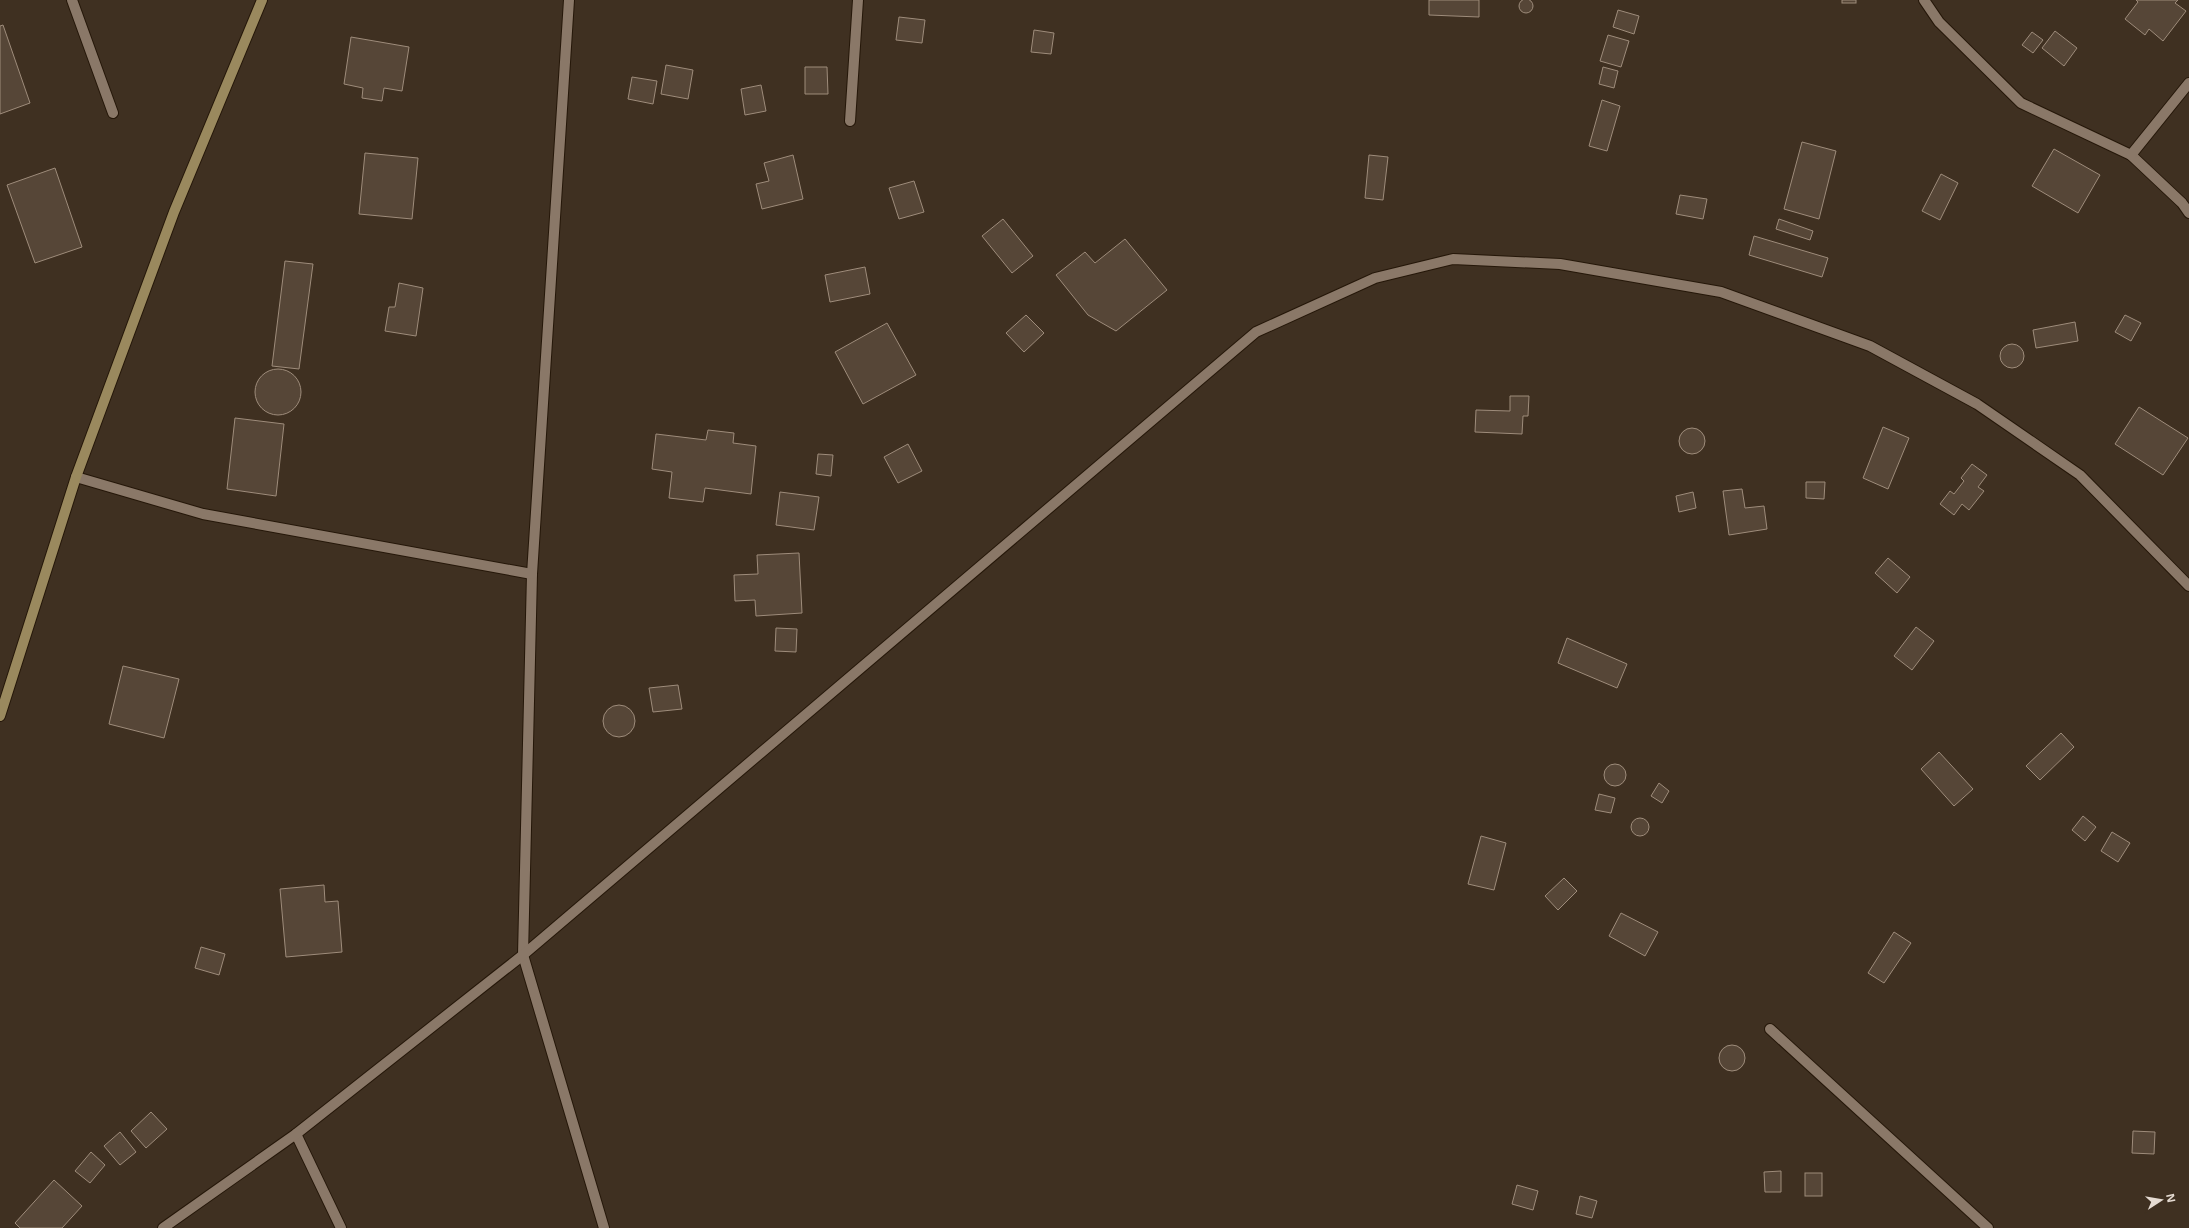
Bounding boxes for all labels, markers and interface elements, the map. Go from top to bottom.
north arrow [2141,1180,2181,1220]
text: N [2163,1192,2180,1204]

